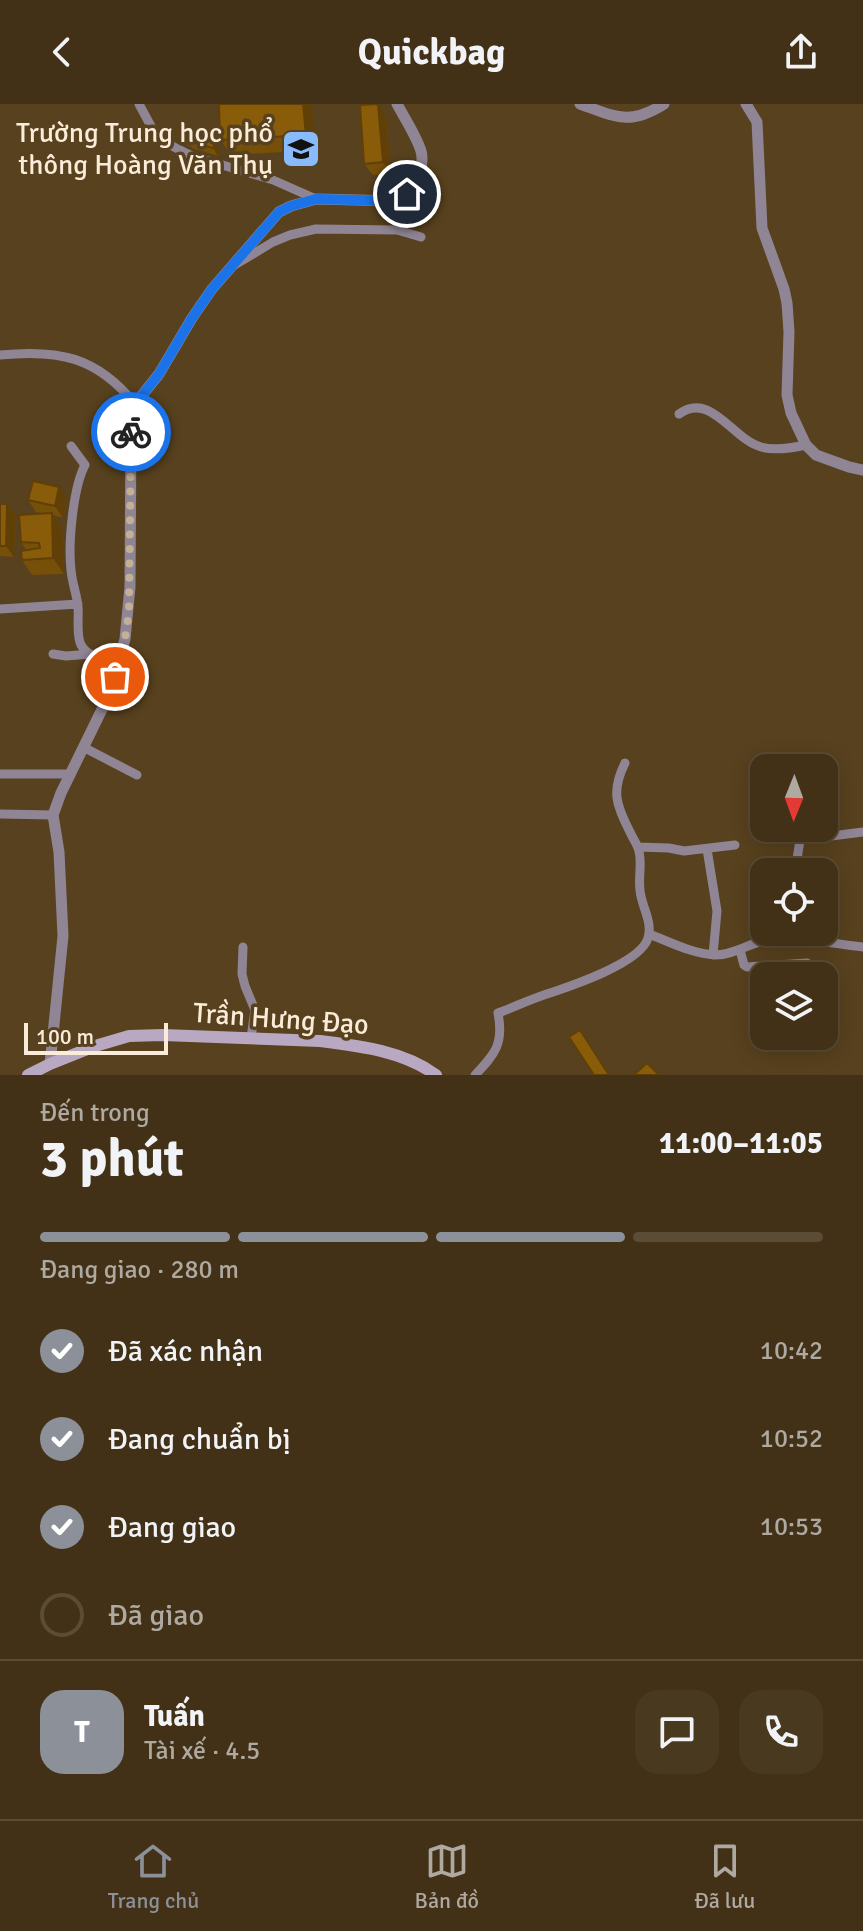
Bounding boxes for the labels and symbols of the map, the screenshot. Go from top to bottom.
place label: Trường Trung học phổ thông Hoàng Văn Thụ [16,116,273,182]
school or university icon: Trường Trung học phổ thông Hoàng Văn Thụ [280,128,322,170]
pin [373,160,441,228]
courier [91,392,171,472]
pin [81,643,149,711]
north arrow [750,754,838,842]
street label: Trần Hưng Đạo [192,996,370,1042]
scale bar [24,1019,168,1055]

